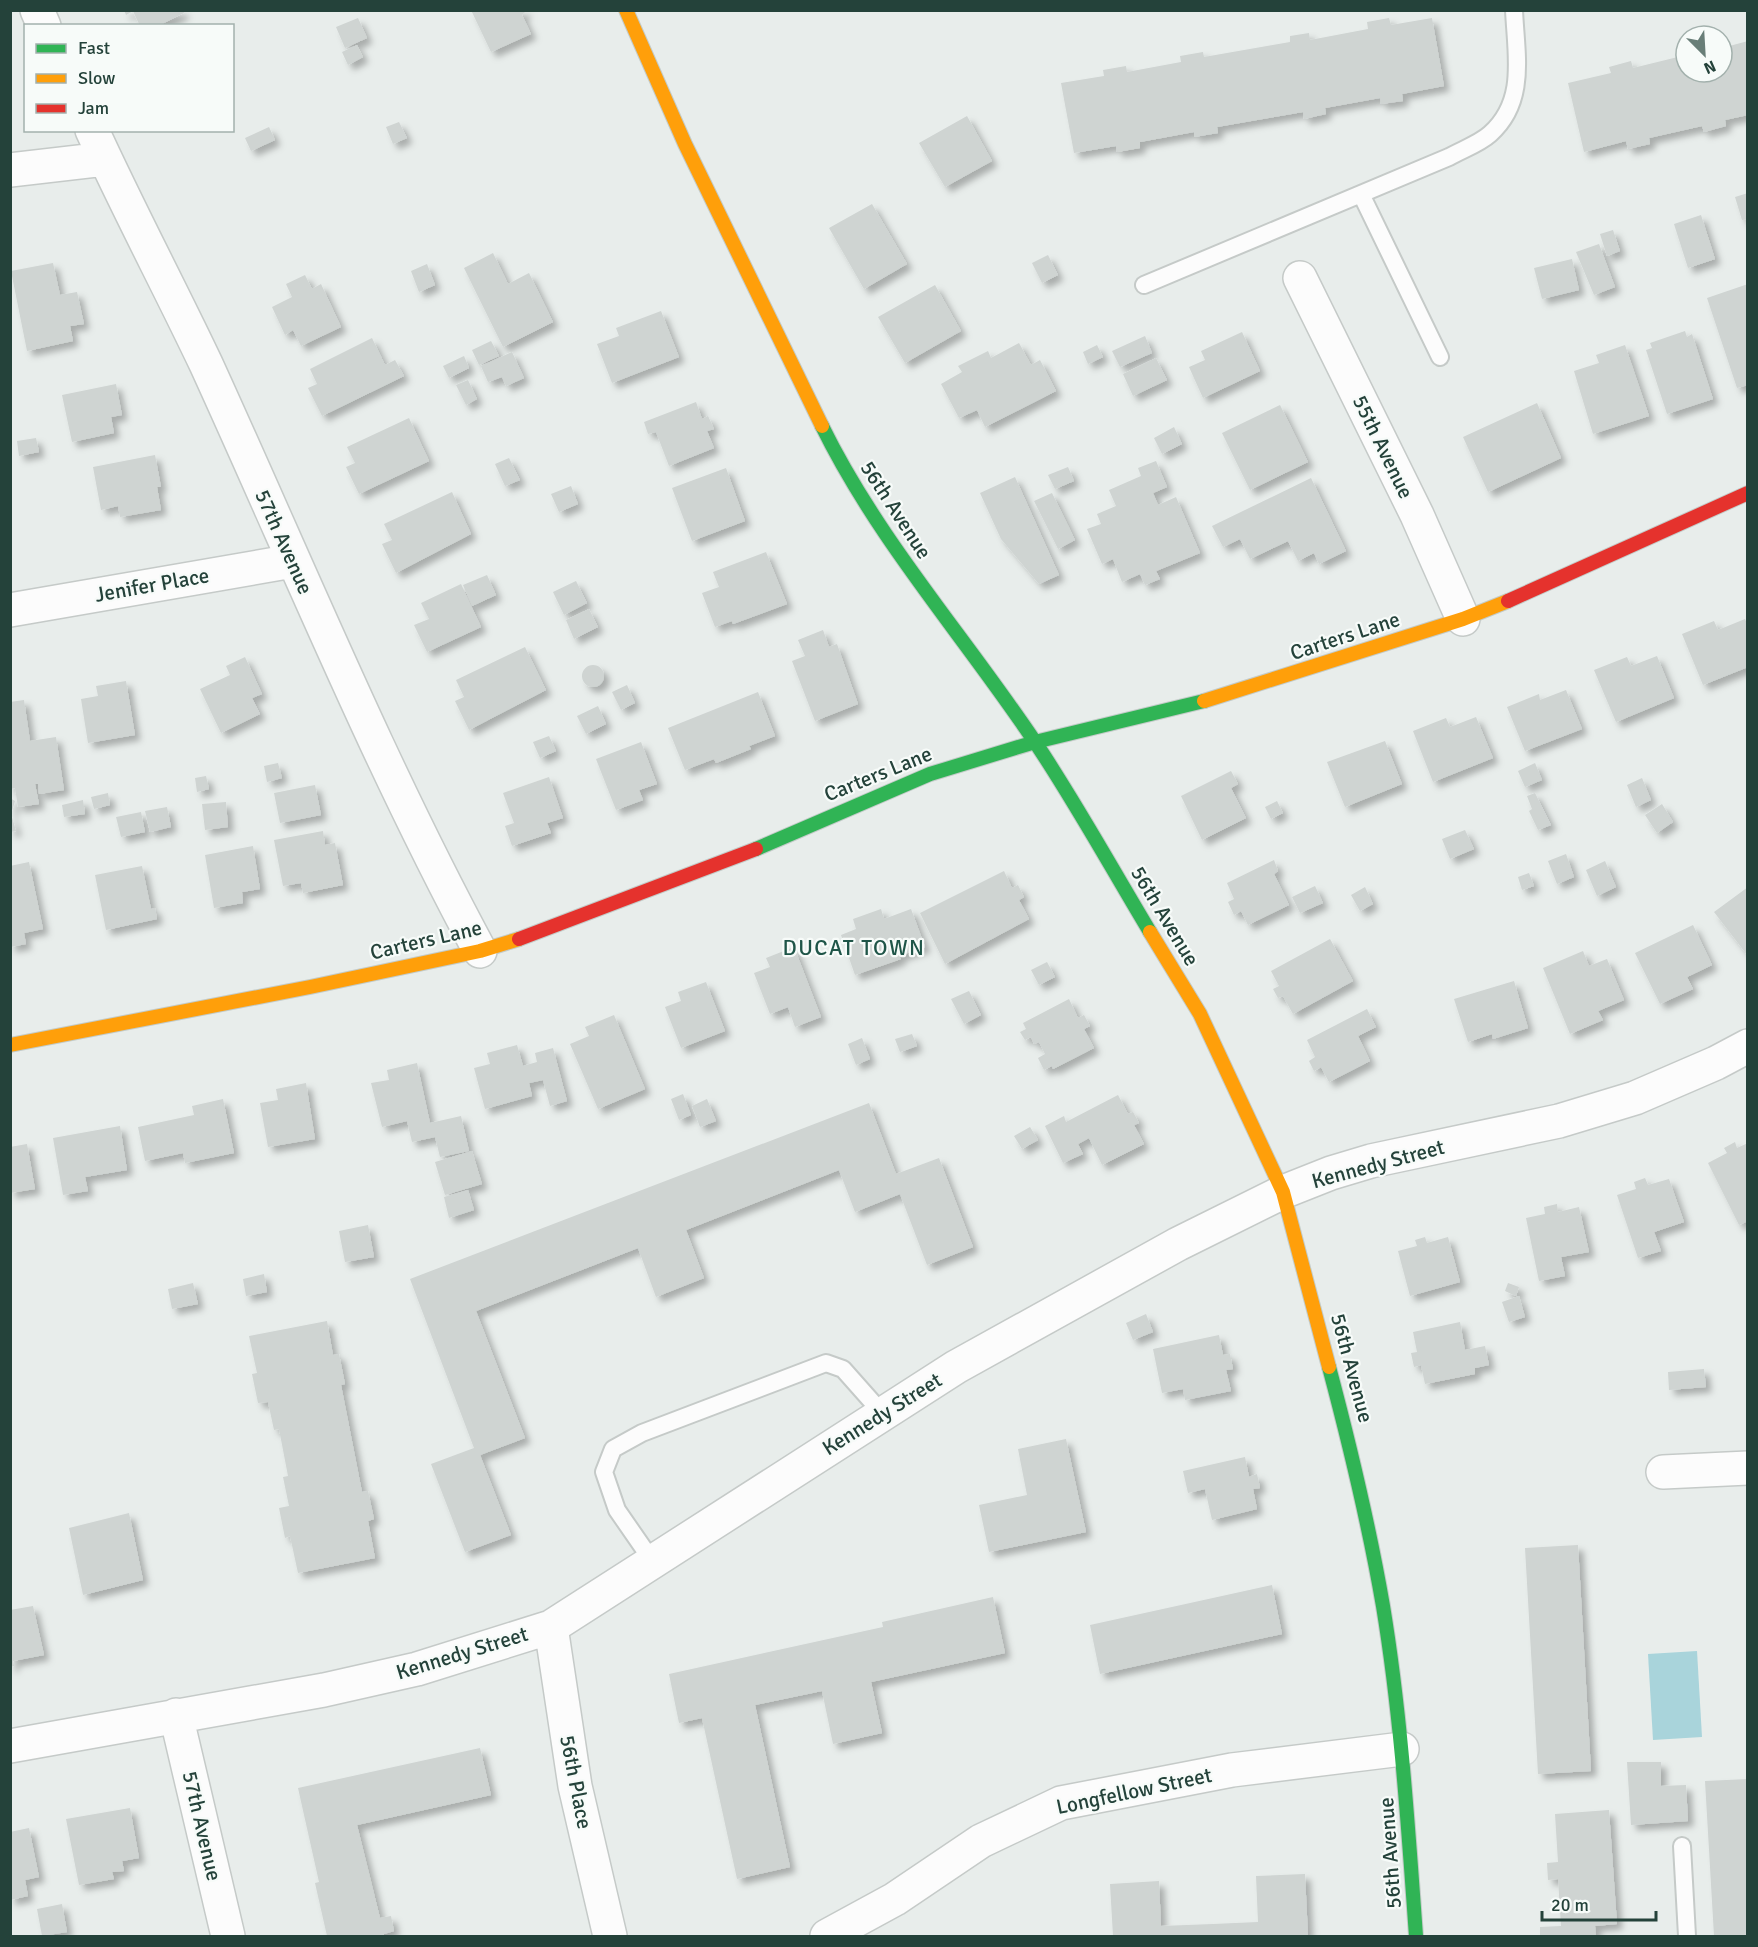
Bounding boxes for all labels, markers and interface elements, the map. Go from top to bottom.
legend [24,24,234,132]
north arrow [1674,24,1734,84]
text: Fast [78,37,110,59]
text: N [1701,55,1719,78]
text: Slow [78,67,115,89]
text: Jam [78,97,109,119]
street label: 55th Avenue [1347,391,1419,503]
street label: 56th Avenue [855,456,937,564]
street label: 57th Avenue [249,486,319,598]
street label: Jenifer Place [93,562,211,608]
street label: Carters Lane [1287,606,1403,666]
street label: Carters Lane [820,741,936,807]
street label: 56th Avenue [1125,861,1205,971]
street label: Carters Lane [368,915,484,965]
district label: DUCAT TOWN [782,934,926,961]
street label: Kennedy Street [1309,1134,1447,1194]
street label: 56th Avenue [1325,1311,1379,1425]
street label: Kennedy Street [817,1367,947,1461]
street label: Kennedy Street [393,1621,531,1685]
street label: 56th Place [554,1733,598,1831]
street label: Longfellow Street [1054,1762,1214,1820]
street label: 57th Avenue [177,1769,227,1883]
street label: 56th Avenue [1373,1796,1407,1910]
scale bar [1542,1884,1656,1922]
text: 20 m [1551,1894,1589,1916]

